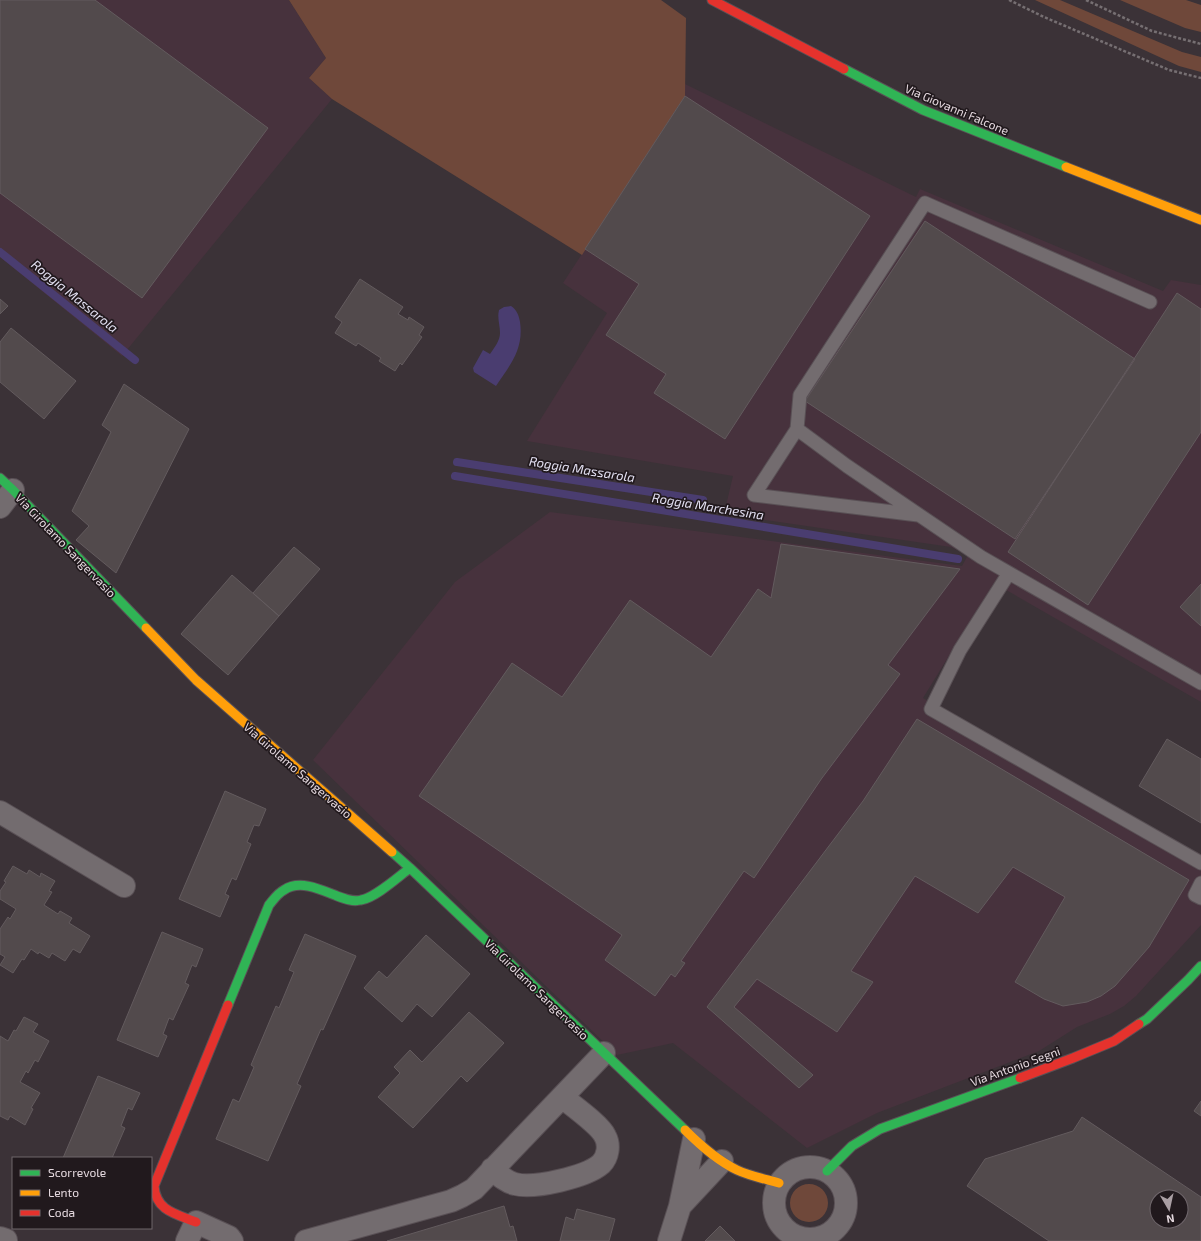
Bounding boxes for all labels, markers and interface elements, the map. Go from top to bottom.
street label: Via Giovanni Falcone [903,81,1011,137]
water label: Roggia Massarola [28,256,122,336]
water label: Roggia Massarola [528,453,636,485]
water label: Roggia Marchesina [651,489,765,523]
street label: Via Girolamo Sangervasio [13,490,119,600]
street label: Via Girolamo Sangervasio [241,719,355,821]
street label: Via Girolamo Sangervasio [482,936,592,1042]
street label: Via Antonio Segni [968,1043,1062,1089]
legend [12,1157,152,1229]
text: Scorrevole [48,1165,106,1179]
text: Lento [48,1185,79,1199]
north arrow [1149,1189,1189,1229]
text: Coda [48,1205,75,1219]
text: N [1166,1212,1176,1226]

